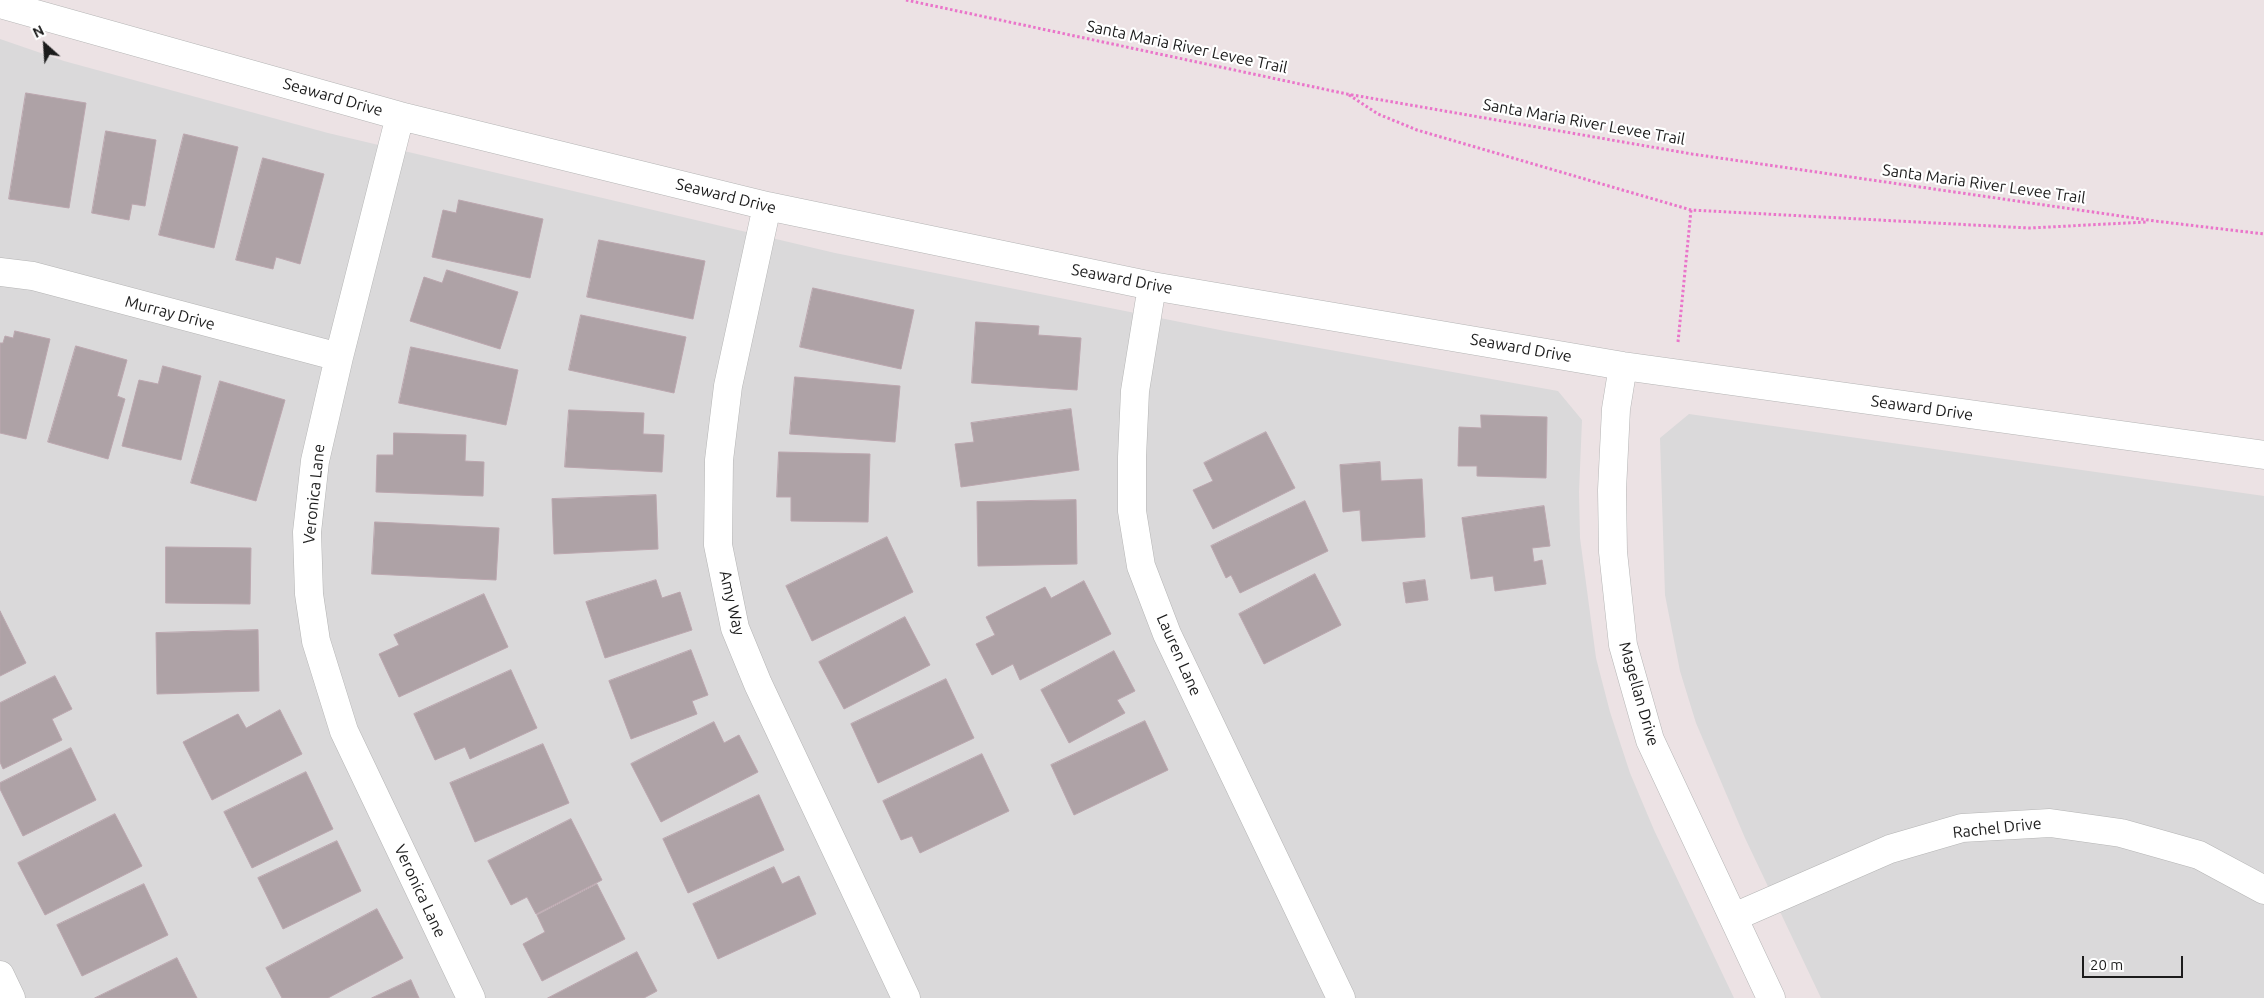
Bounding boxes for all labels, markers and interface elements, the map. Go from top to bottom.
street label: Santa Maria River Levee Trail [1085,16,1289,78]
north arrow [20,20,70,70]
text: N [30,22,47,41]
street label: Seaward Drive [281,74,385,120]
street label: Santa Maria River Levee Trail [1481,95,1687,149]
street label: Santa Maria River Levee Trail [1881,160,2087,208]
street label: Seaward Drive [674,174,778,218]
street label: Seaward Drive [1070,260,1174,298]
street label: Murray Drive [123,292,217,334]
street label: Seaward Drive [1469,330,1573,366]
street label: Seaward Drive [1870,391,1974,425]
street label: Veronica Lane [299,443,329,545]
street label: Amy Way [715,569,749,637]
street label: Lauren Lane [1152,611,1206,699]
street label: Magellan Drive [1615,640,1663,748]
street label: Rachel Drive [1952,814,2042,842]
street label: Veronica Lane [390,841,450,941]
scale bar [2084,946,2185,978]
text: 20 m [2090,956,2123,973]

